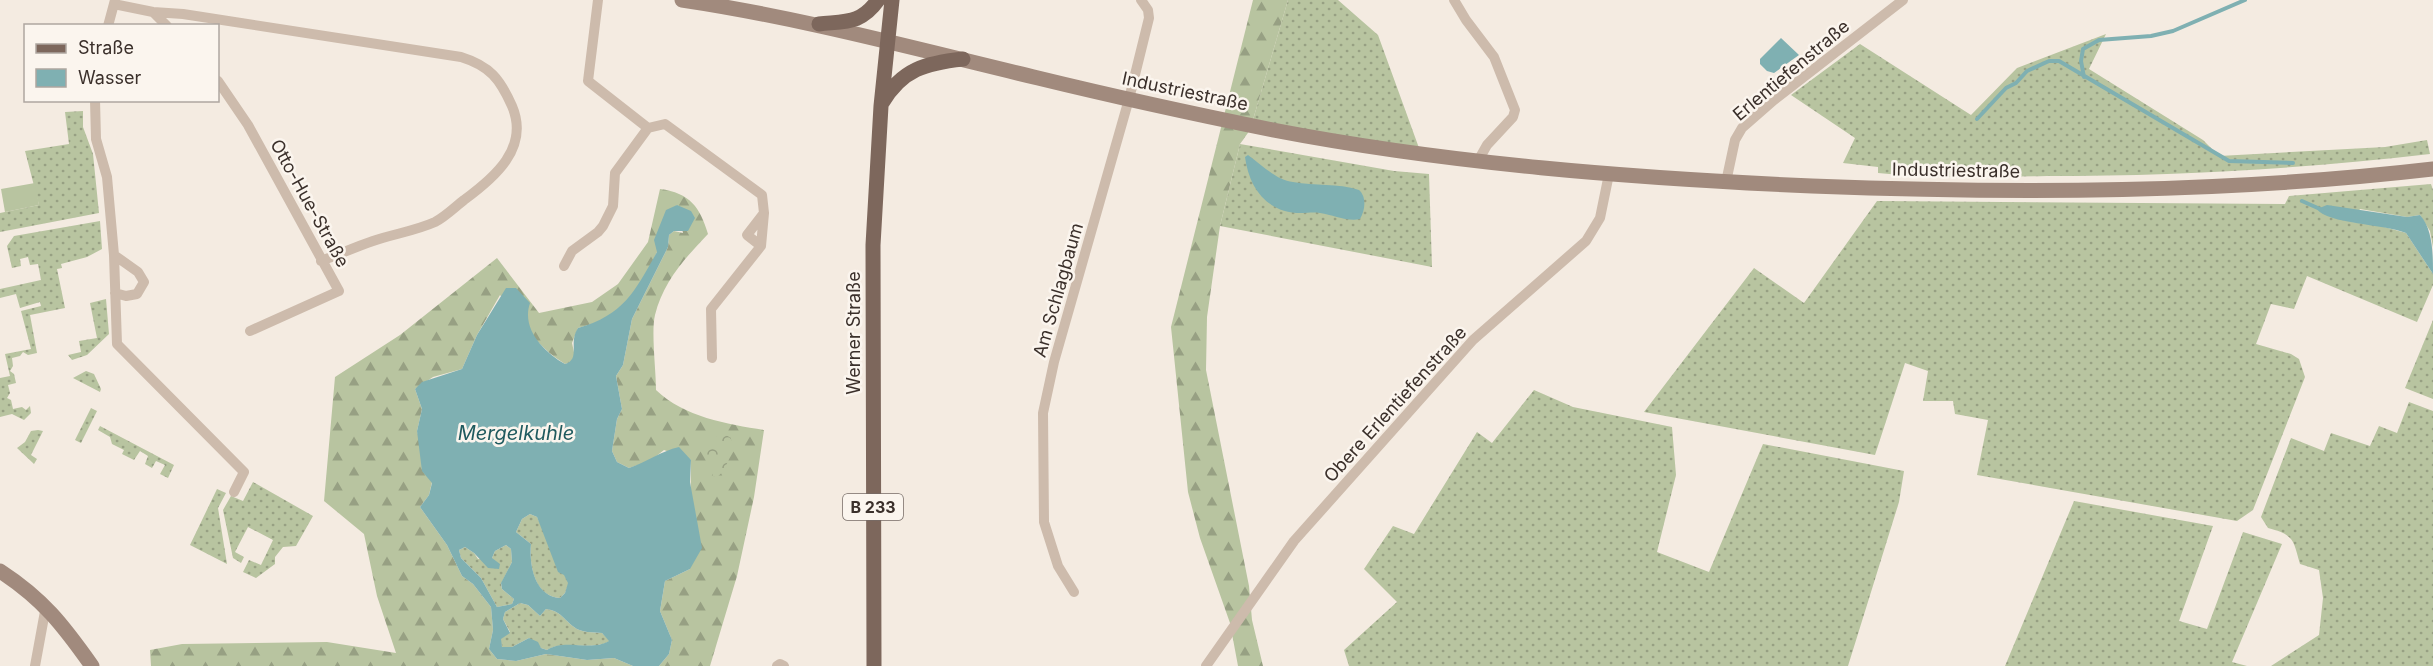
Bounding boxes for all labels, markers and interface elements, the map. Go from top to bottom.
street label: Erlentiefenstraße [1729,15,1853,125]
legend [24,24,219,102]
text: Straße [78,37,134,58]
text: Wasser [78,67,141,88]
street label: Industriestraße [1120,67,1250,115]
street label: Otto-Hue-Straße [266,136,354,270]
street label: Industriestraße [1892,158,2020,182]
street label: Am Schlagbaum [1029,220,1087,360]
street label: Werner Straße [843,271,864,395]
street label: Obere Erlentiefenstraße [1319,322,1471,486]
water label: Mergelkuhle [458,421,574,445]
road number: B 233 [843,494,903,520]

